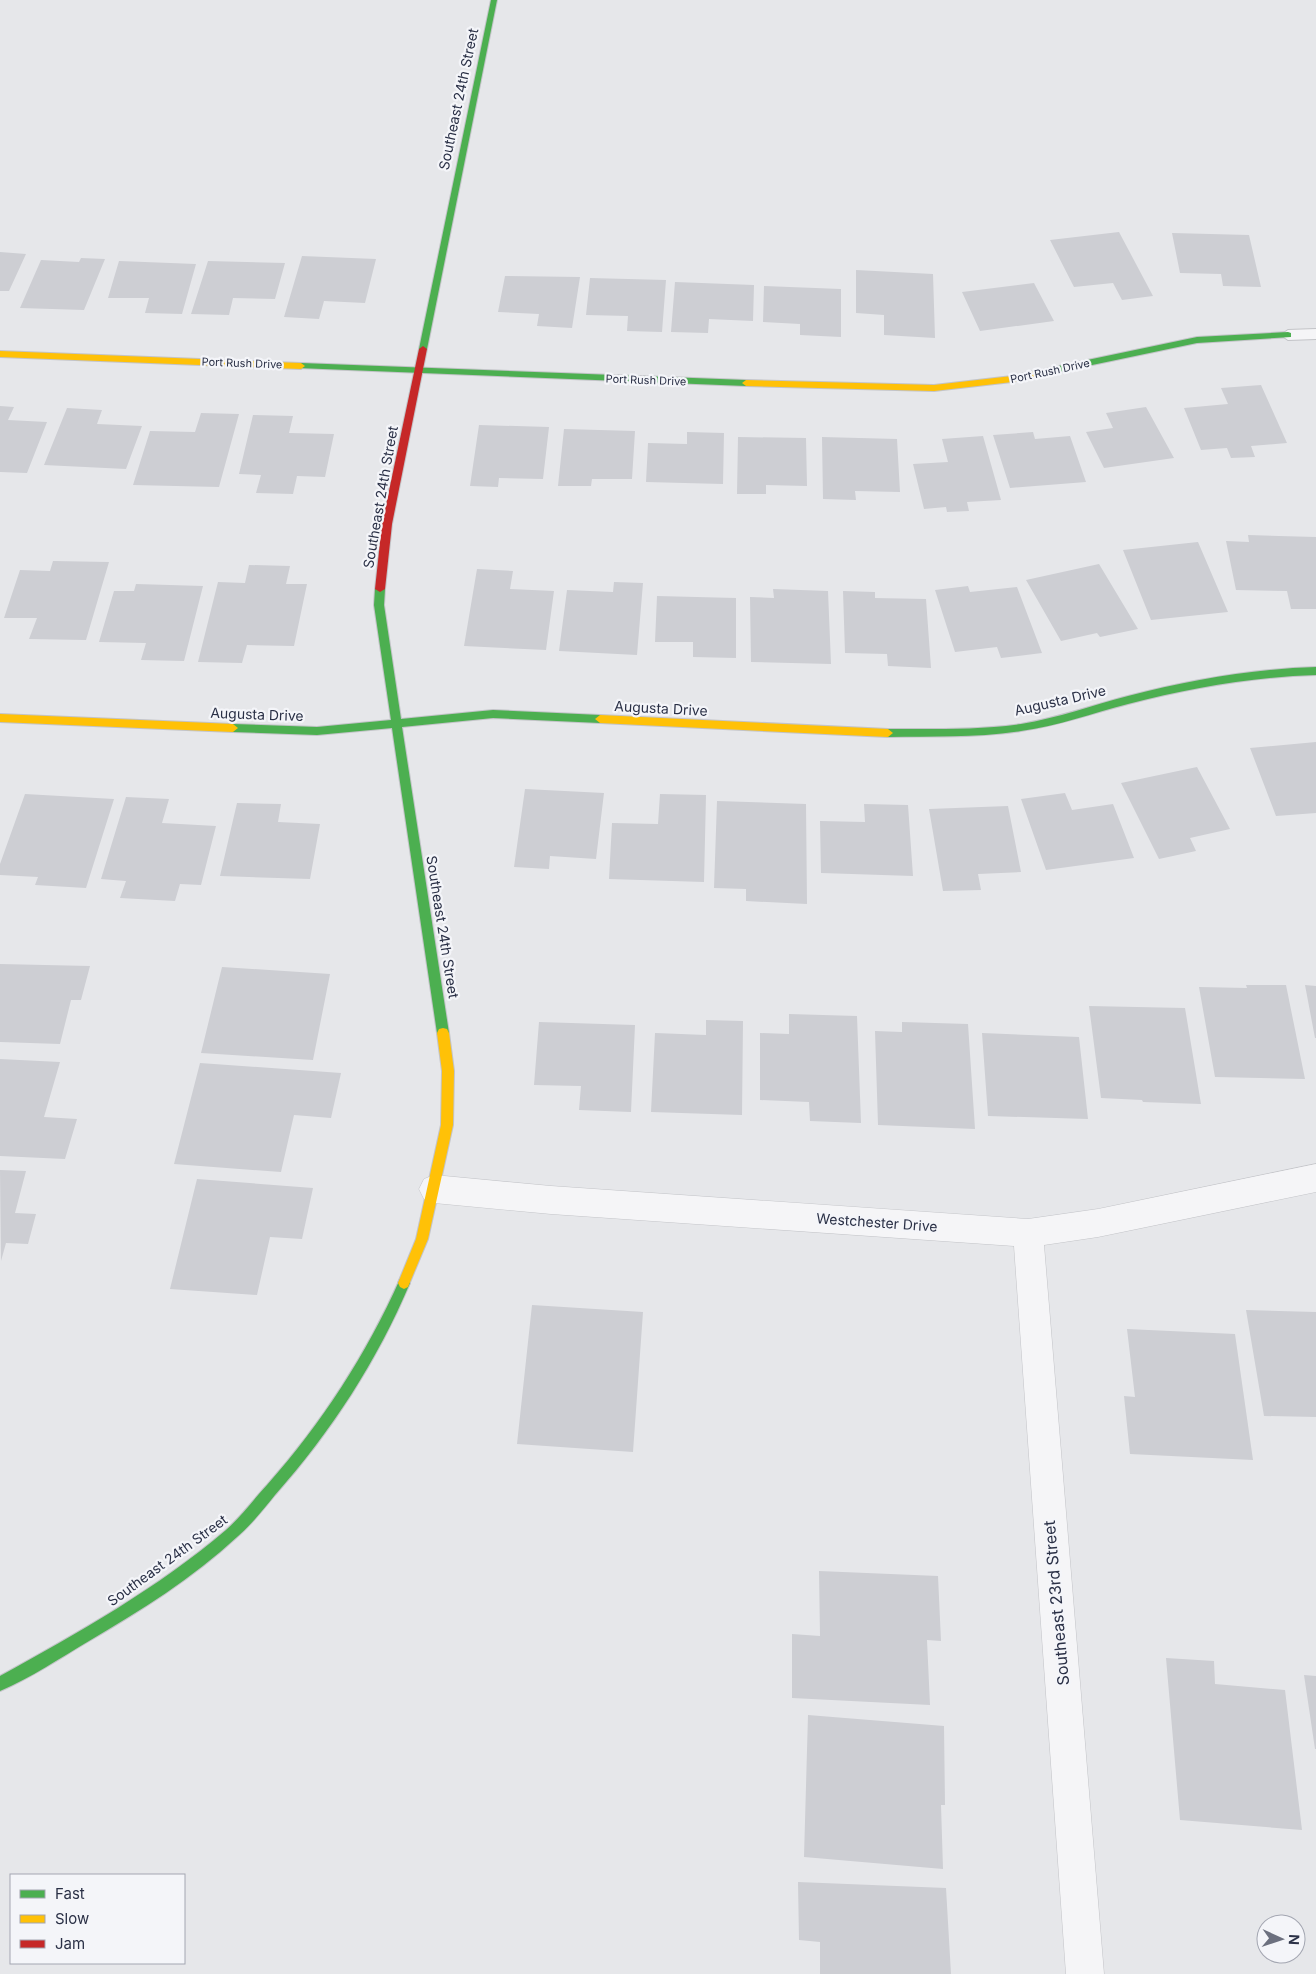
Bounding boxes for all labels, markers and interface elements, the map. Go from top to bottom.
street label: Southeast 24th Street [435,26,481,171]
street label: Port Rush Drive [201,355,283,371]
street label: Port Rush Drive [1009,356,1091,386]
street label: Port Rush Drive [605,372,687,388]
street label: Southeast 24th Street [359,424,401,570]
street label: Augusta Drive [1013,681,1107,719]
street label: Augusta Drive [614,697,708,719]
street label: Augusta Drive [210,704,304,724]
street label: Southeast 24th Street [423,854,463,1000]
street label: Westchester Drive [816,1209,938,1235]
street label: Southeast 24th Street [104,1510,231,1609]
street label: Southeast 23rd Street [1039,1520,1073,1686]
legend [10,1874,185,1964]
text: Fast [55,1884,85,1903]
text: Slow [55,1909,89,1928]
north arrow [1256,1914,1306,1964]
text: Jam [55,1934,85,1953]
text: N [1286,1934,1303,1945]

